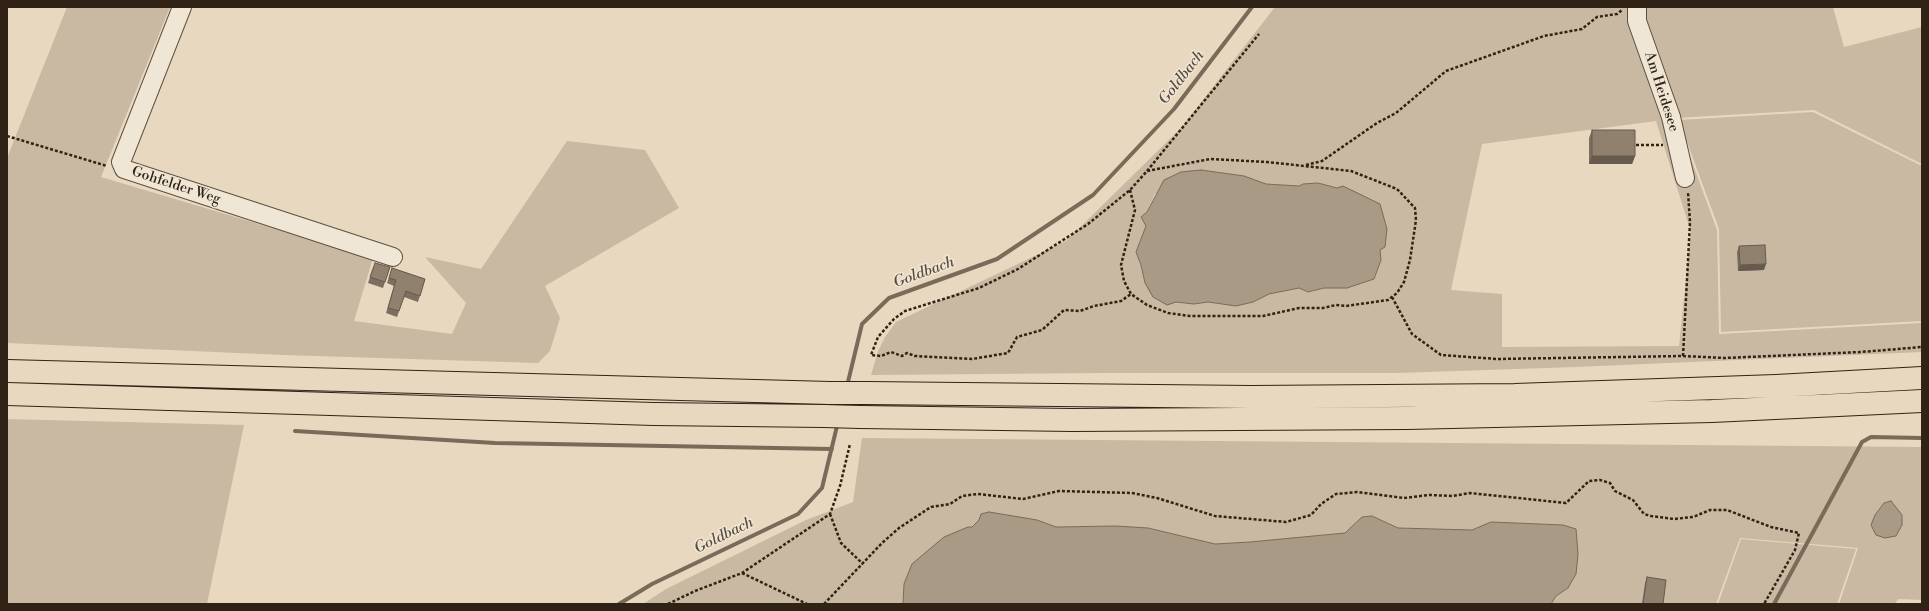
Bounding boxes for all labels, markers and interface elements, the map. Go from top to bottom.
water label: Goldbach [1155,47,1209,109]
street label: Am Heidesee [1640,50,1682,134]
street label: Gohfelder Weg [129,164,223,208]
water label: Goldbach [891,254,957,292]
water label: Goldbach [691,514,757,558]

